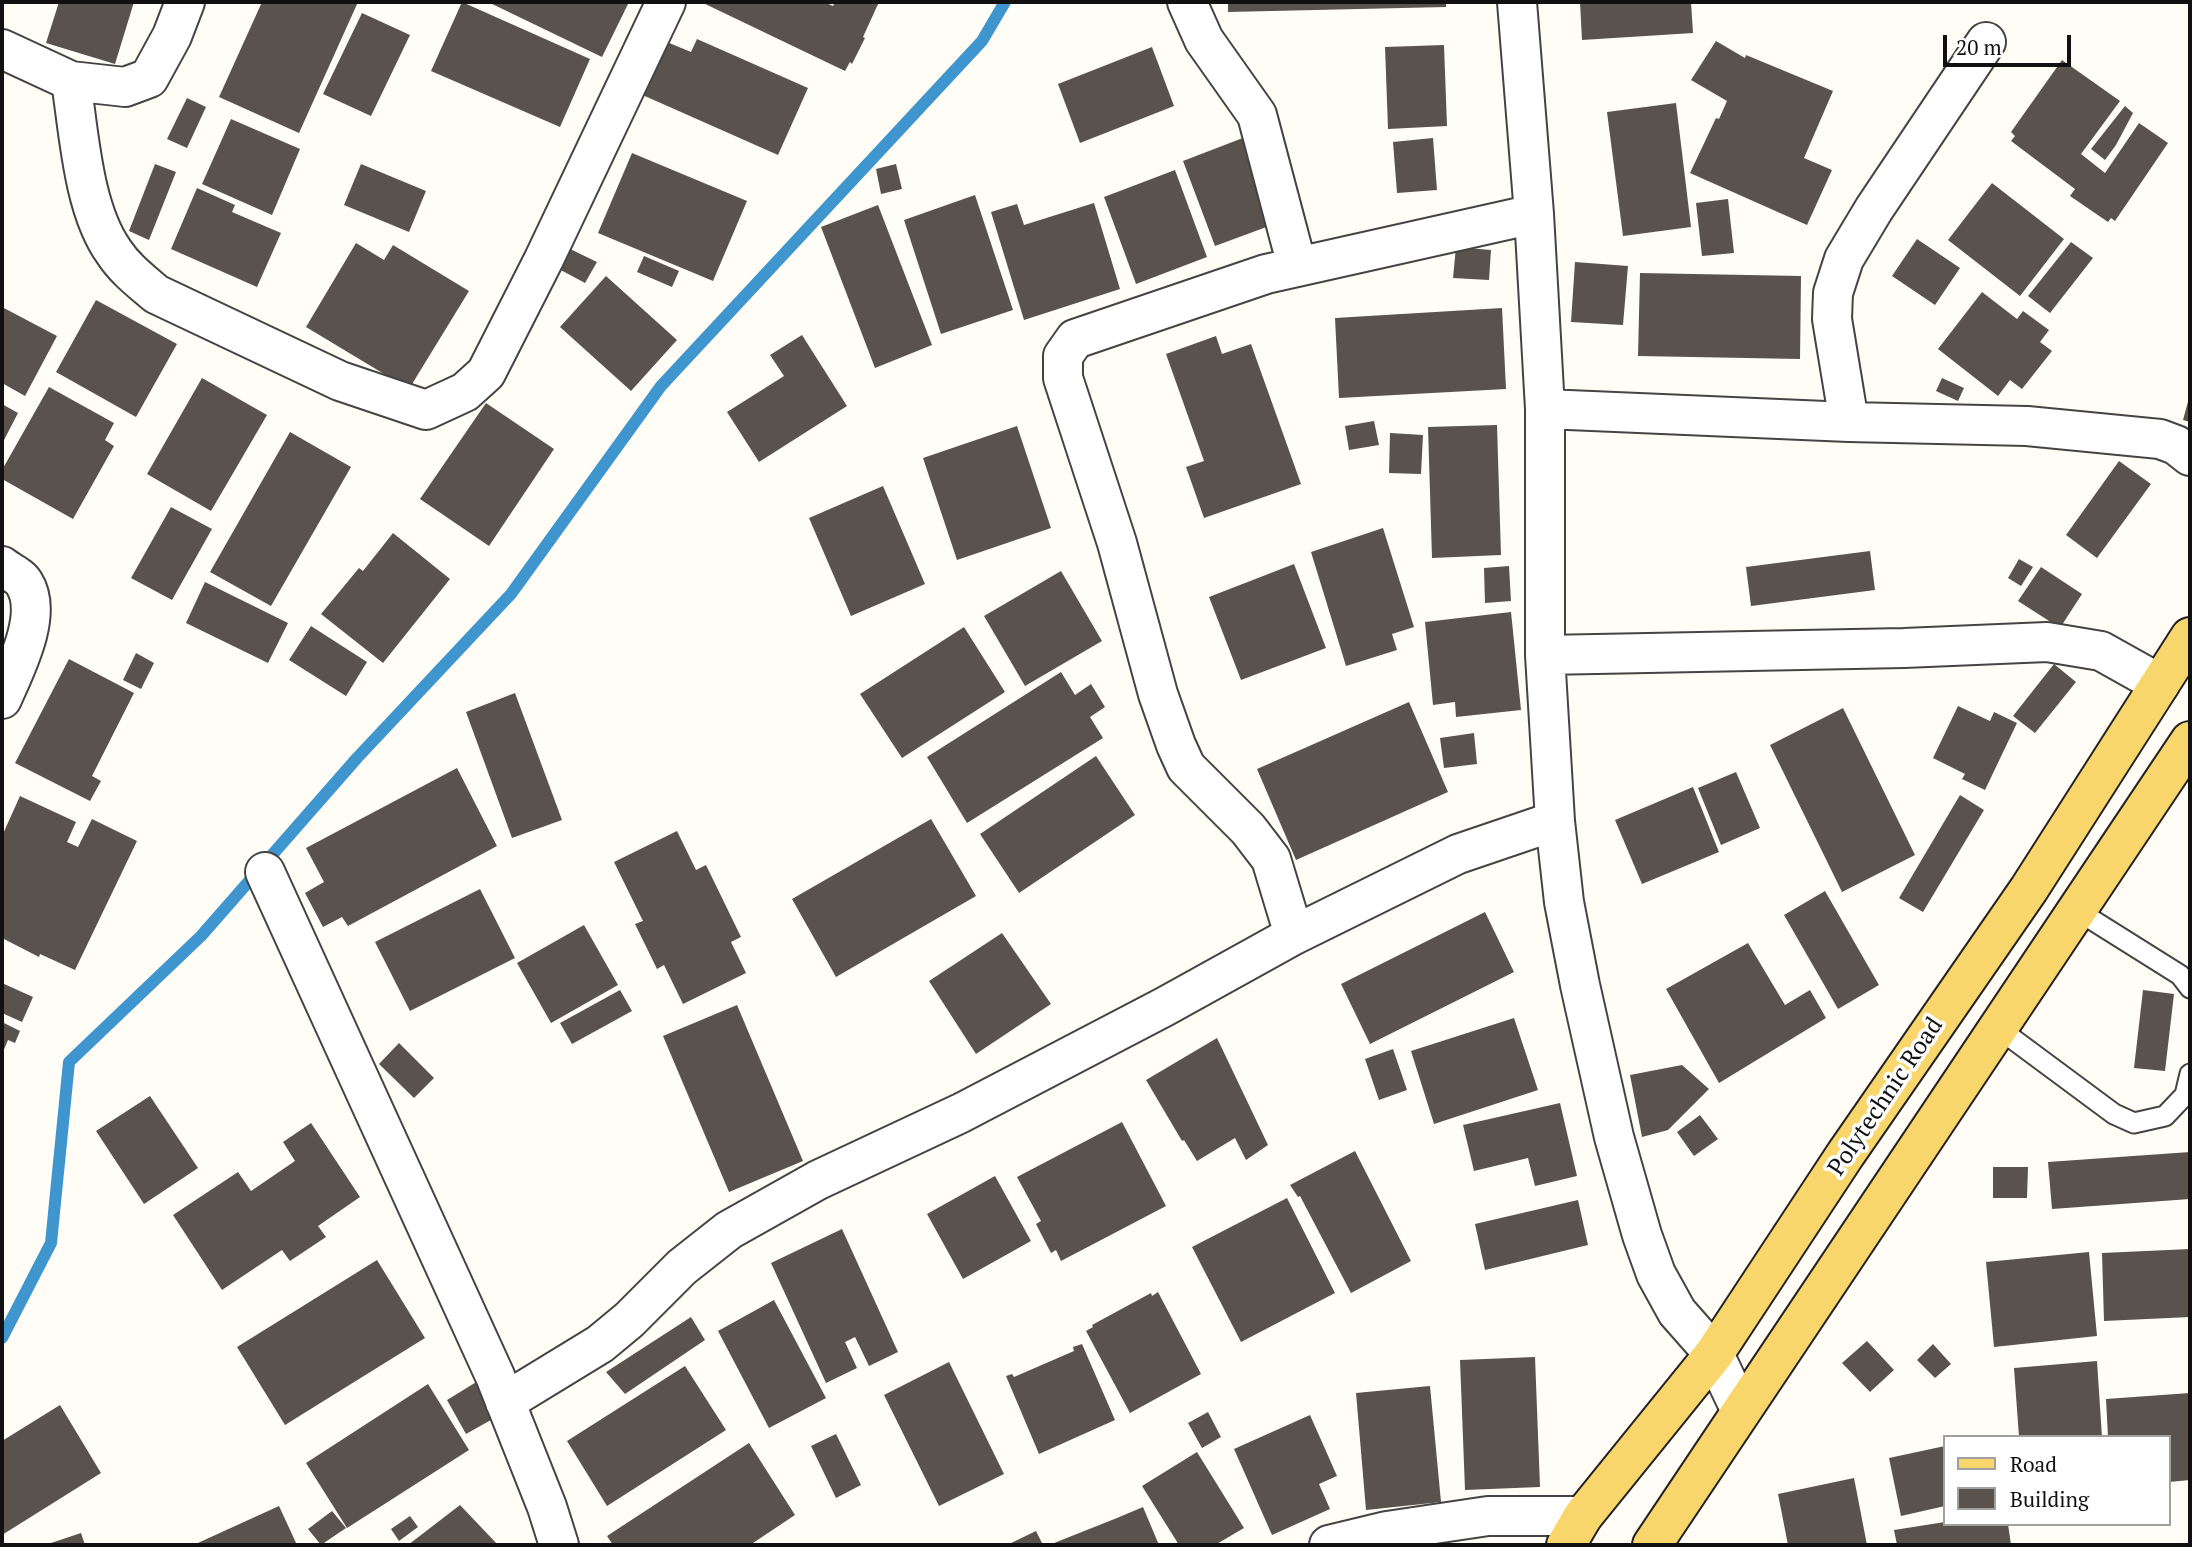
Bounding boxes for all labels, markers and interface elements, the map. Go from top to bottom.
scale bar [1947,21,2075,65]
text: 20 m [1956,33,2002,61]
street label: Polytechnic Road [1822,1012,1950,1182]
legend [1944,1435,2171,1526]
text: Road [2010,1450,2057,1478]
text: Building [2010,1485,2089,1513]

